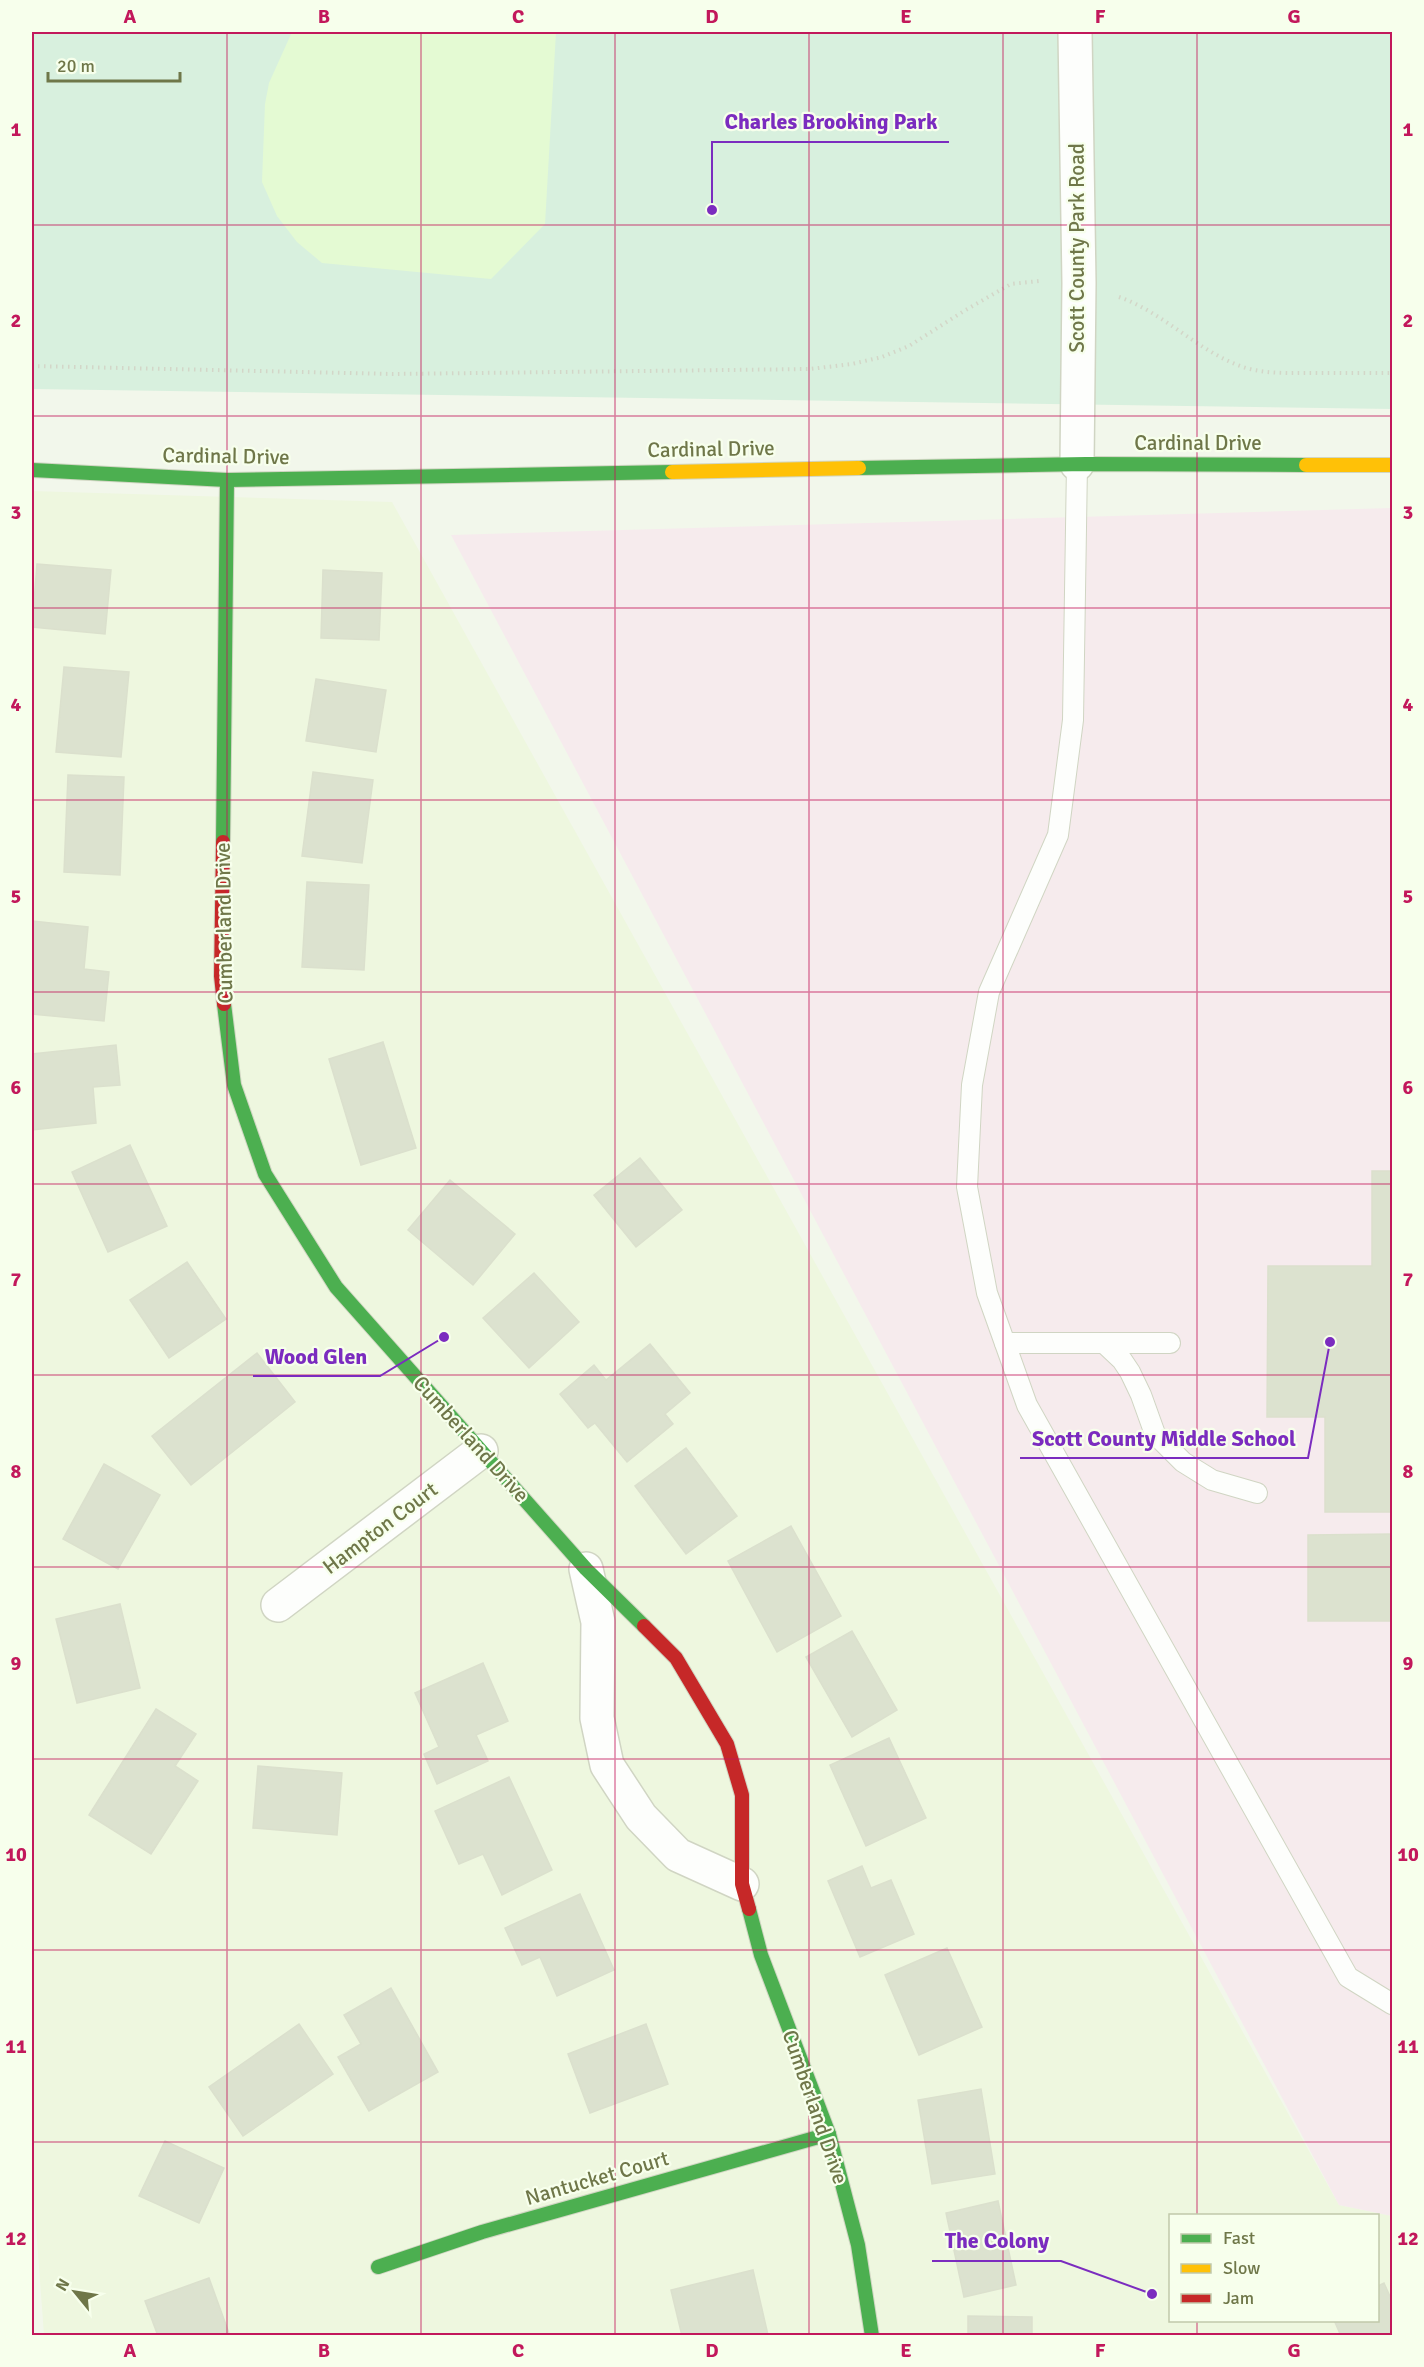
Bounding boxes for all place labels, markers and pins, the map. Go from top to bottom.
callout: Charles Brooking Park [712,102,949,142]
callout: Wood Glen [253,1336,380,1376]
callout: Scott County Middle School [1020,1418,1308,1458]
callout: The Colony [932,2221,1061,2261]

